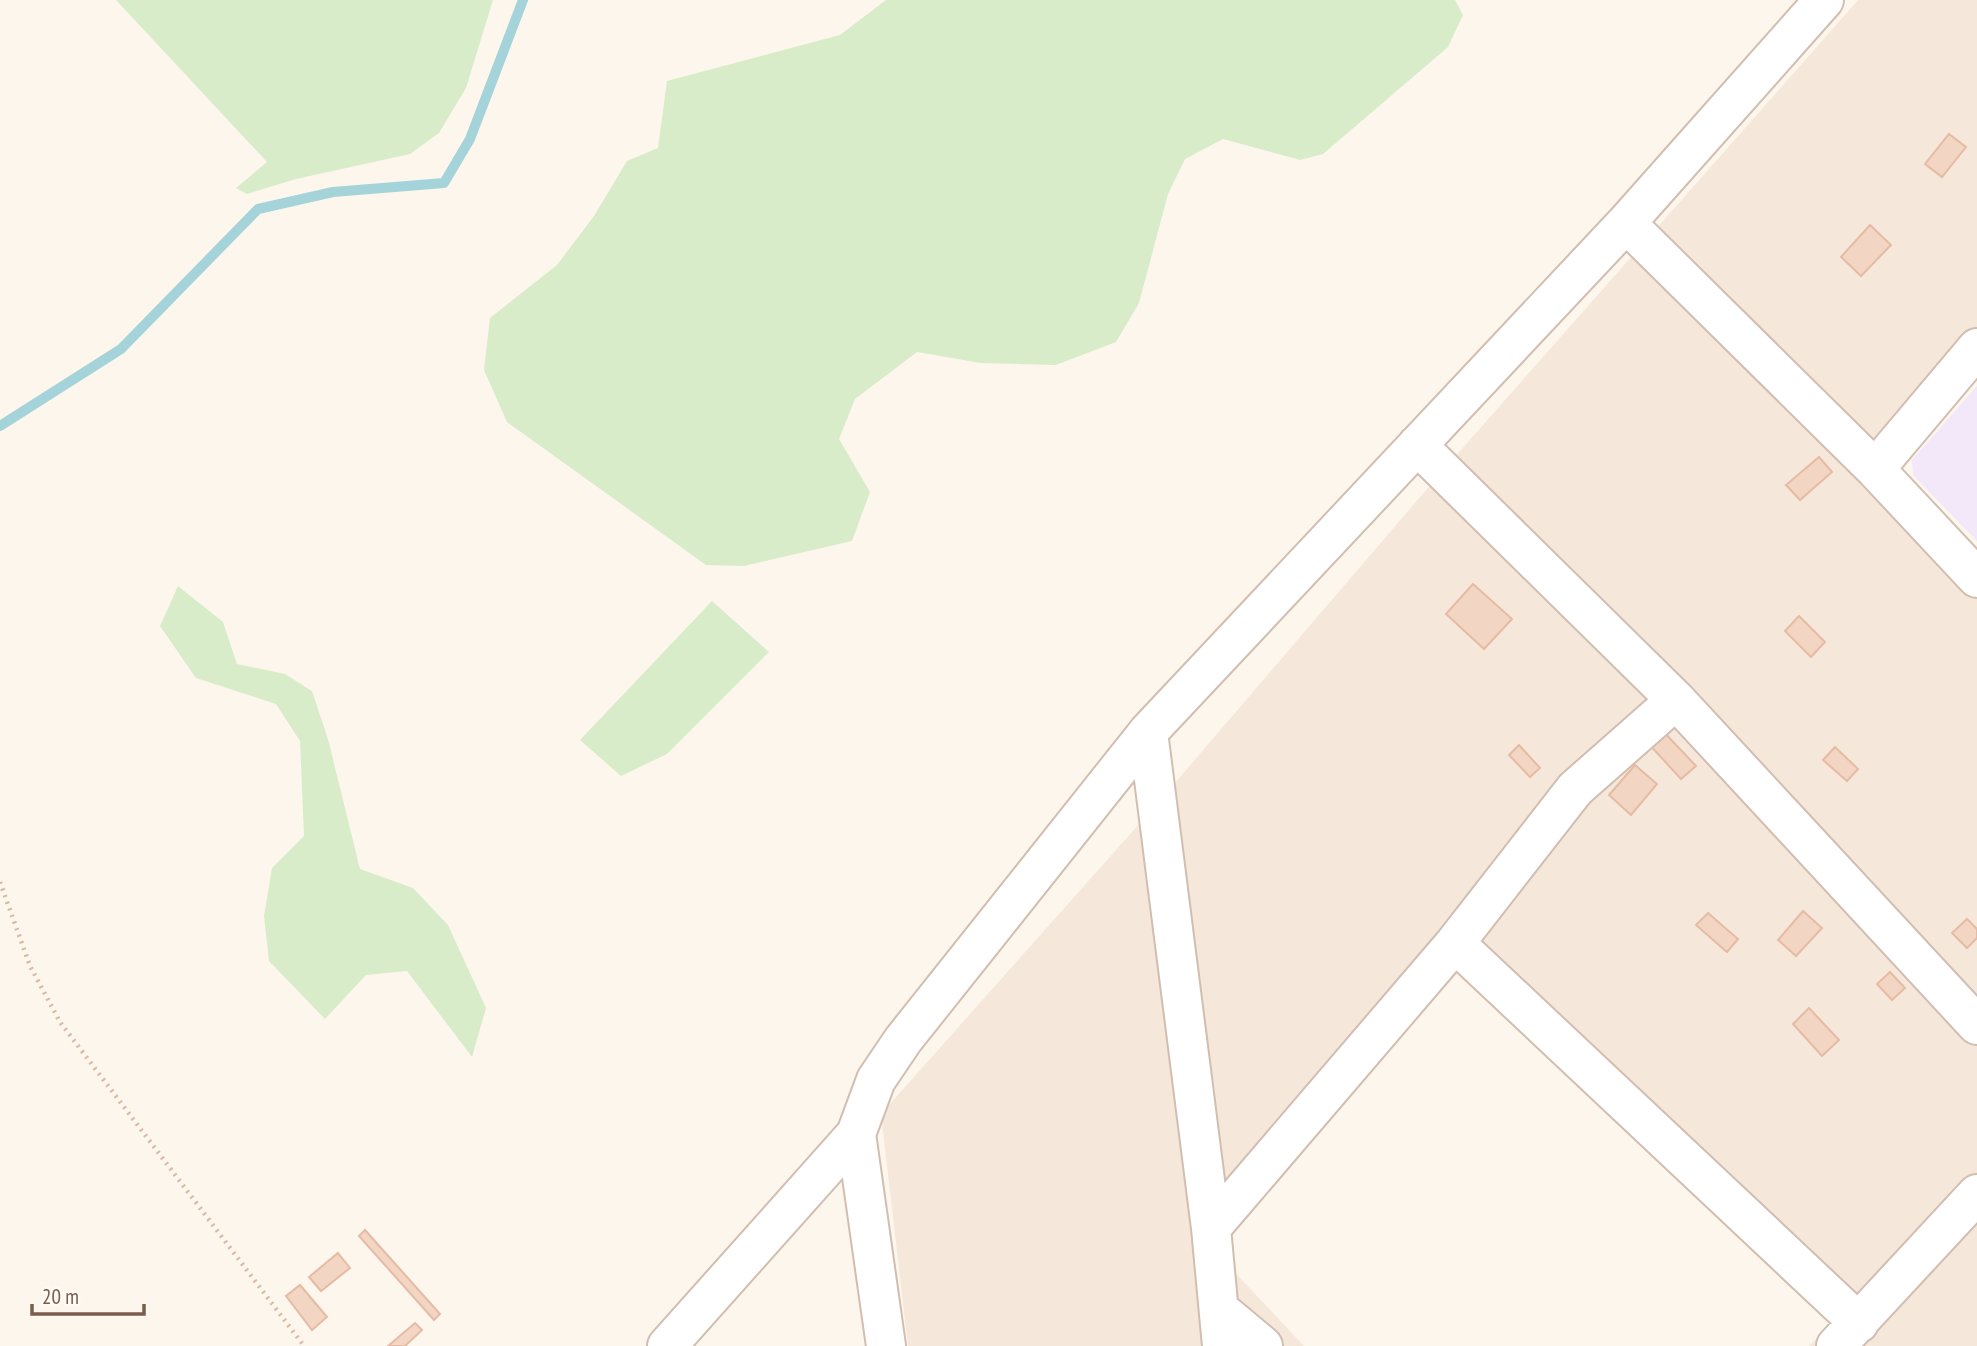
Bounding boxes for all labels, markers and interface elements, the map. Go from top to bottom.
scale bar [32,1272,144,1316]
text: 20 m [42,1283,79,1310]

